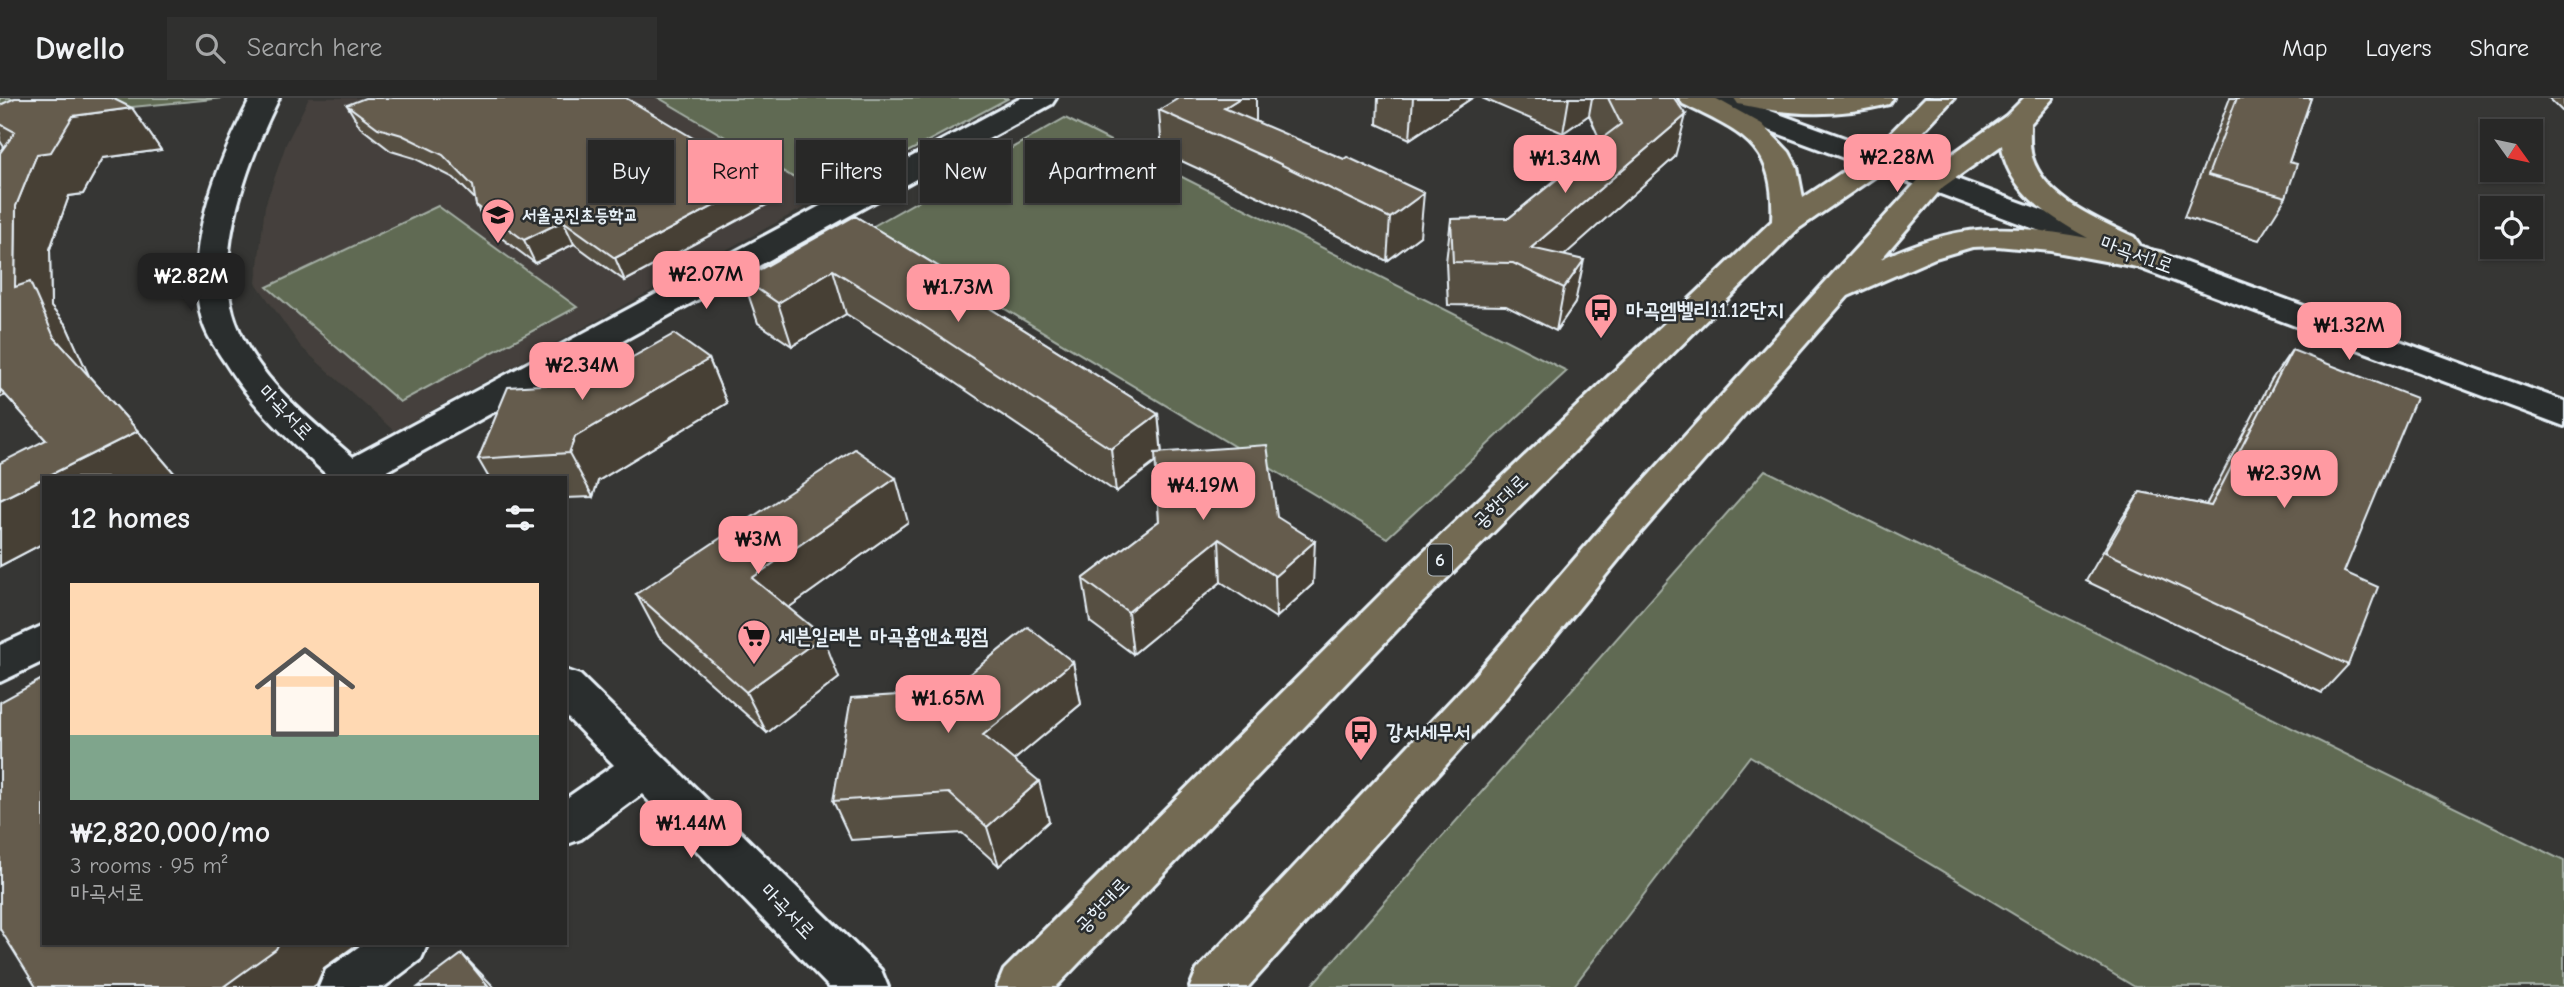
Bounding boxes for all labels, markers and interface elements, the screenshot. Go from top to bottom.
search box [167,17,657,80]
text: Dwello [35,29,125,67]
icon: search [191,29,229,67]
text: Search here [247,33,382,63]
text: Map [2282,34,2328,62]
text: Layers [2366,34,2431,62]
text: Share [2469,34,2529,62]
north arrow [2480,119,2543,182]
map controls [2480,119,2543,259]
pin: ₩2.28M [1840,134,1954,194]
pin: ₩1.34M [1508,136,1622,195]
chip: Buy [588,140,674,203]
chip: Rent [688,140,782,203]
chip: Filters [796,140,906,203]
chip: New [920,140,1011,203]
chip: Apartment [1025,140,1180,203]
text: ₩2.28M [1860,143,1934,170]
text: ₩1.34M [1530,144,1600,171]
school or university icon: 서울공진초등학교 [479,196,517,245]
button: locate [2480,196,2543,259]
place label: 서울공진초등학교 [522,205,638,226]
street label: 마곡서1로 [2097,230,2177,278]
pin: ₩2.07M [649,252,763,311]
pin: ₩2.82M [134,254,248,313]
text: ₩2.07M [669,260,743,287]
text: ₩2.82M [154,262,228,289]
pin: ₩1.73M [901,264,1015,324]
text: ₩1.73M [923,273,993,300]
bus stop icon: 마곡엠벨리11.12단지 [1582,291,1620,340]
place label: 마곡엠벨리11.12단지 [1626,298,1783,322]
pin: ₩1.32M [2292,302,2406,362]
text: ₩1.32M [2313,311,2385,338]
pin: ₩2.34M [525,342,639,402]
text: ₩2.34M [545,351,619,378]
street label: 마곡서로 [254,379,318,445]
pin: ₩2.39M [2227,450,2341,510]
text: ₩2.39M [2247,459,2321,486]
pin: ₩4.19M [1146,462,1260,522]
street label: 공항대로 [1467,469,1533,533]
text: ₩4.19M [1167,471,1239,498]
icon: filters [501,499,539,537]
text: 12 homes [70,501,190,536]
pin: ₩3M [724,517,792,576]
text: ₩3M [735,525,782,552]
road number: 6 [1428,544,1452,575]
supermarket icon: 세븐일레븐 마곡홈앤쇼핑점 [735,617,773,666]
place label: 세븐일레븐 마곡홈앤쇼핑점 [778,624,988,648]
icon: home [242,629,368,755]
pin: ₩1.65M [891,676,1005,735]
text: ₩1.65M [911,684,985,711]
bus stop icon: 강서세무서 [1342,713,1380,762]
place label: 강서세무서 [1386,720,1471,744]
pin: ₩1.44M [634,800,748,860]
text: ₩1.44M [656,809,726,836]
text: ₩2,820,000/mo [70,815,270,850]
text: 3 rooms · 95 m² [70,852,228,879]
street label: 공항대로 [1070,872,1134,938]
street label: 마곡서로 [756,878,820,944]
text: 마곡서로 [70,879,144,906]

